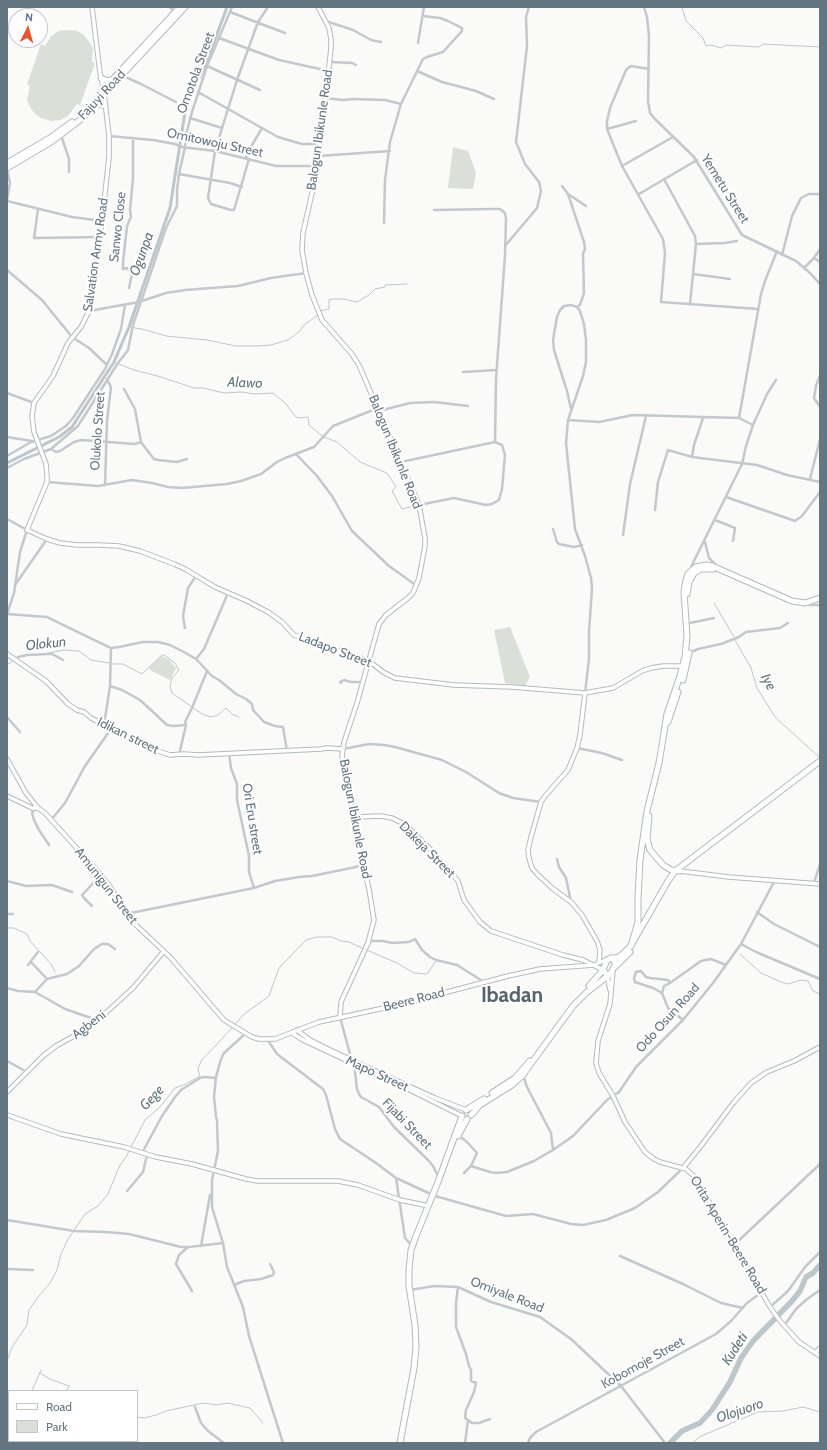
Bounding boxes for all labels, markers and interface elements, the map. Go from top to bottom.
north arrow [8,8,48,48]
text: N [25,10,34,24]
street label: Omotola Street [174,30,218,116]
street label: Fajuyi Road [75,67,129,123]
street label: Balogun Ibikunle Road [304,69,336,191]
street label: Omitowoju Street [165,125,265,161]
street label: Yemetu Street [698,152,752,226]
street label: Sanwo Close [107,191,129,263]
street label: Salvation Army Road [80,197,112,313]
water label: Ogunpa [126,230,158,278]
water label: Alawo [227,374,263,392]
street label: Olukolo Street [87,391,109,471]
street label: Balogun Ibikunle Road [365,393,425,511]
street label: Ladapo Street [296,629,374,671]
water label: Olokun [25,634,67,654]
water label: Iye [757,671,779,693]
street label: Idikan street [95,714,161,758]
street label: Balogun Ibikunle Road [336,758,374,880]
street label: Ori Eru street [239,782,265,856]
street label: Dakeja Street [396,819,458,881]
street label: Amunigun Street [71,845,141,927]
street label: Odo Osun Road [633,980,703,1056]
district label: Ibadan [481,983,543,1009]
street label: Beere Road [382,985,446,1015]
street label: Agbeni [69,1007,109,1043]
street label: Mapo Street [343,1053,411,1095]
water label: Gege [136,1082,168,1114]
street label: Fijabi Street [379,1095,435,1153]
street label: Orita Aperin-Beere Road [687,1173,769,1297]
street label: Omiyale Road [468,1274,546,1316]
water label: Kudeti [718,1330,752,1368]
street label: Kobomoje Street [599,1334,687,1392]
legend [8,1390,138,1442]
water label: Olojuoro [714,1395,766,1427]
text: Road [46,1399,72,1414]
text: Park [46,1419,68,1434]

